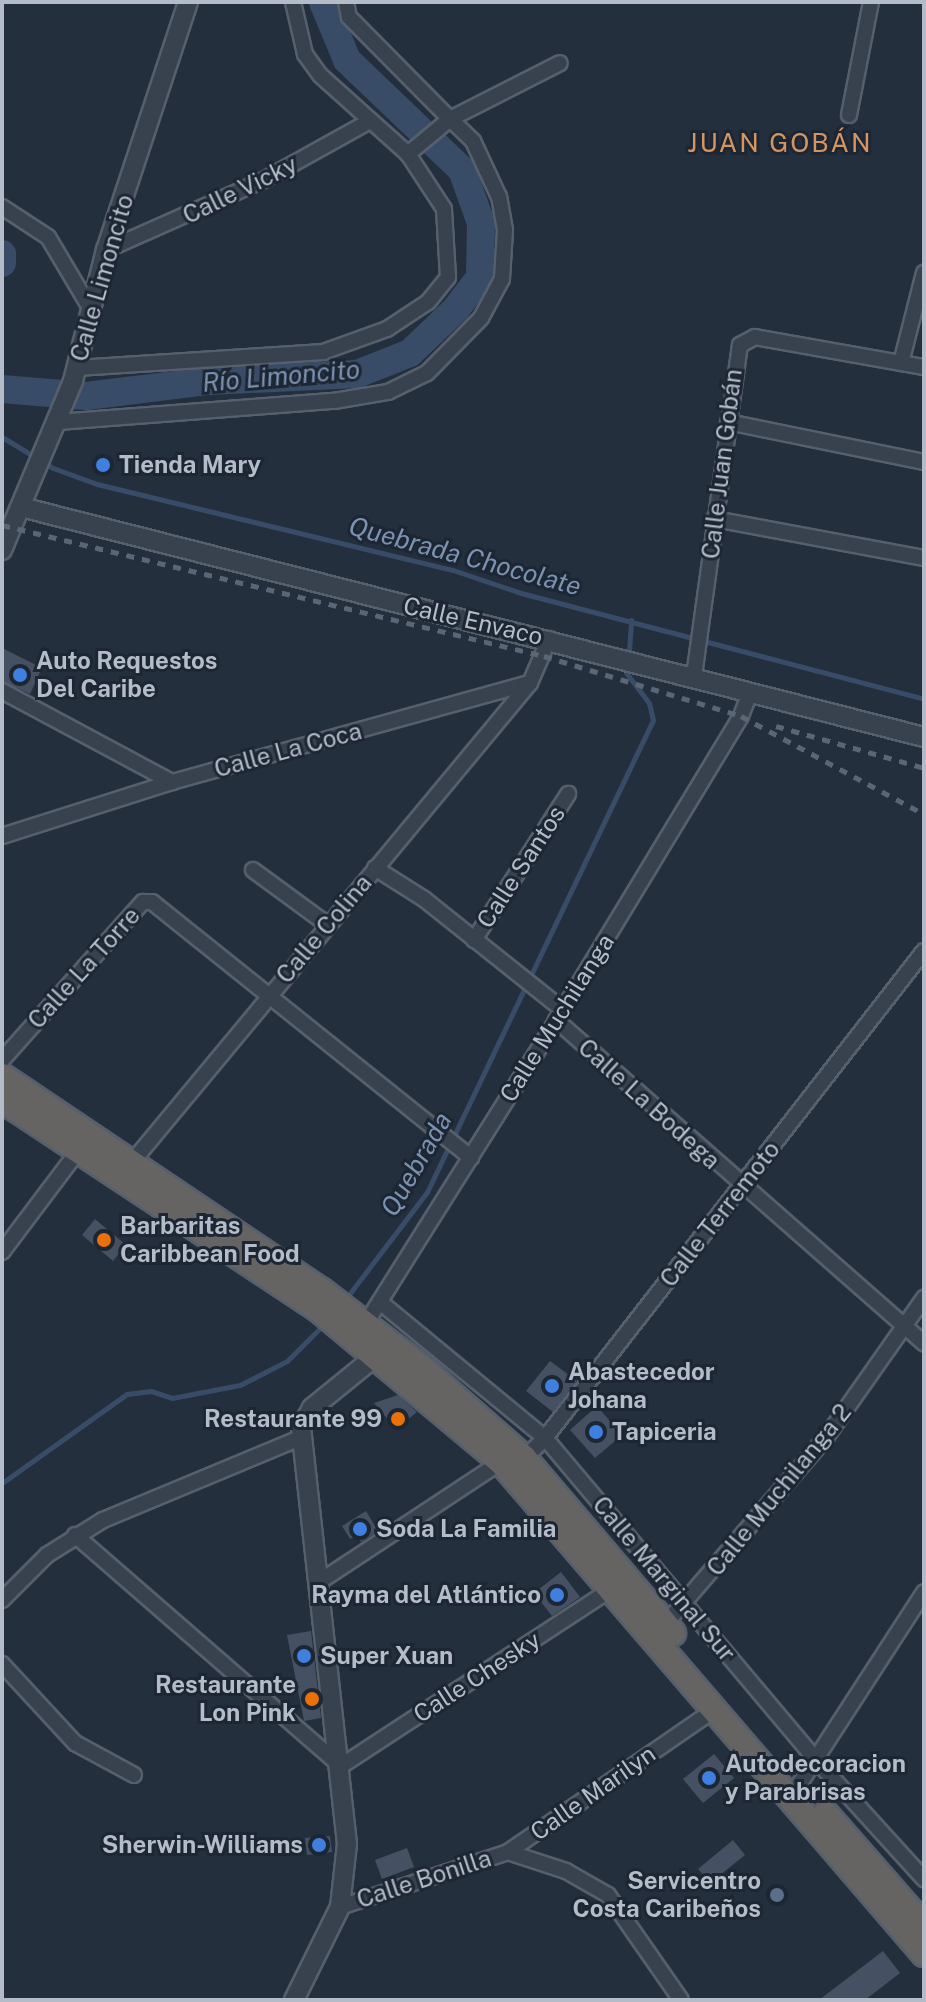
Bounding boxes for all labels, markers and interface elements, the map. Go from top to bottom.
district label: JUAN GOBÁN [687,127,873,159]
street label: Calle Vicky [178,150,302,230]
street label: Calle Limoncito [64,191,140,365]
water label: Río Limoncito [201,354,361,398]
street label: Calle Juan Gobán [696,367,748,561]
place label: Tienda Mary [119,451,261,479]
marker: Tienda Mary [94,456,112,474]
water label: Quebrada Chocolate [346,510,584,602]
street label: Calle Envaco [400,591,546,651]
place label: Auto Requestos Del Caribe [36,647,218,703]
marker: Auto Requestos Del Caribe [11,666,29,684]
street label: Calle La Coca [211,716,365,784]
street label: Calle Santos [471,800,571,934]
street label: Calle Colina [270,869,378,989]
street label: Calle La Torre [22,901,146,1035]
street label: Calle Muchilanga [494,929,620,1107]
street label: Calle La Bodega [572,1033,726,1175]
water label: Quebrada [374,1107,458,1221]
street label: Calle Terremoto [654,1135,786,1293]
place label: Barbaritas Caribbean Food [120,1212,300,1268]
marker: Barbaritas Caribbean Food [95,1231,113,1249]
place label: Abastecedor Johana [568,1358,715,1414]
marker: Abastecedor Johana [543,1377,561,1395]
street label: Calle Muchilanga 2 [701,1398,857,1582]
place label: Restaurante 99 [204,1405,382,1433]
marker: Restaurante 99 [389,1410,407,1428]
place label: Tapiceria [612,1418,717,1446]
marker: Tapiceria [587,1423,605,1441]
street label: Calle Marginal Sur [586,1491,742,1667]
place label: Soda La Familia [376,1515,556,1543]
marker: Soda La Familia [351,1520,369,1538]
place label: Rayma del Atlántico [311,1581,541,1609]
marker: Rayma del Atlántico [548,1586,566,1604]
street label: Calle Chesky [408,1625,546,1729]
place label: Super Xuan [320,1642,453,1670]
marker: Super Xuan [295,1647,313,1665]
place label: Restaurante Lon Pink [155,1671,296,1727]
marker: Restaurante Lon Pink [303,1690,321,1708]
street label: Calle Marilyn [525,1739,661,1847]
place label: Autodecoracion y Parabrisas [725,1750,906,1806]
marker: Autodecoracion y Parabrisas [700,1769,718,1787]
place label: Sherwin-Williams [102,1831,303,1859]
marker: Sherwin-Williams [310,1836,328,1854]
street label: Calle Bonilla [353,1844,495,1914]
place label: Servicentro Costa Caribeños [572,1867,761,1923]
marker: Servicentro Costa Caribeños [768,1886,786,1904]

